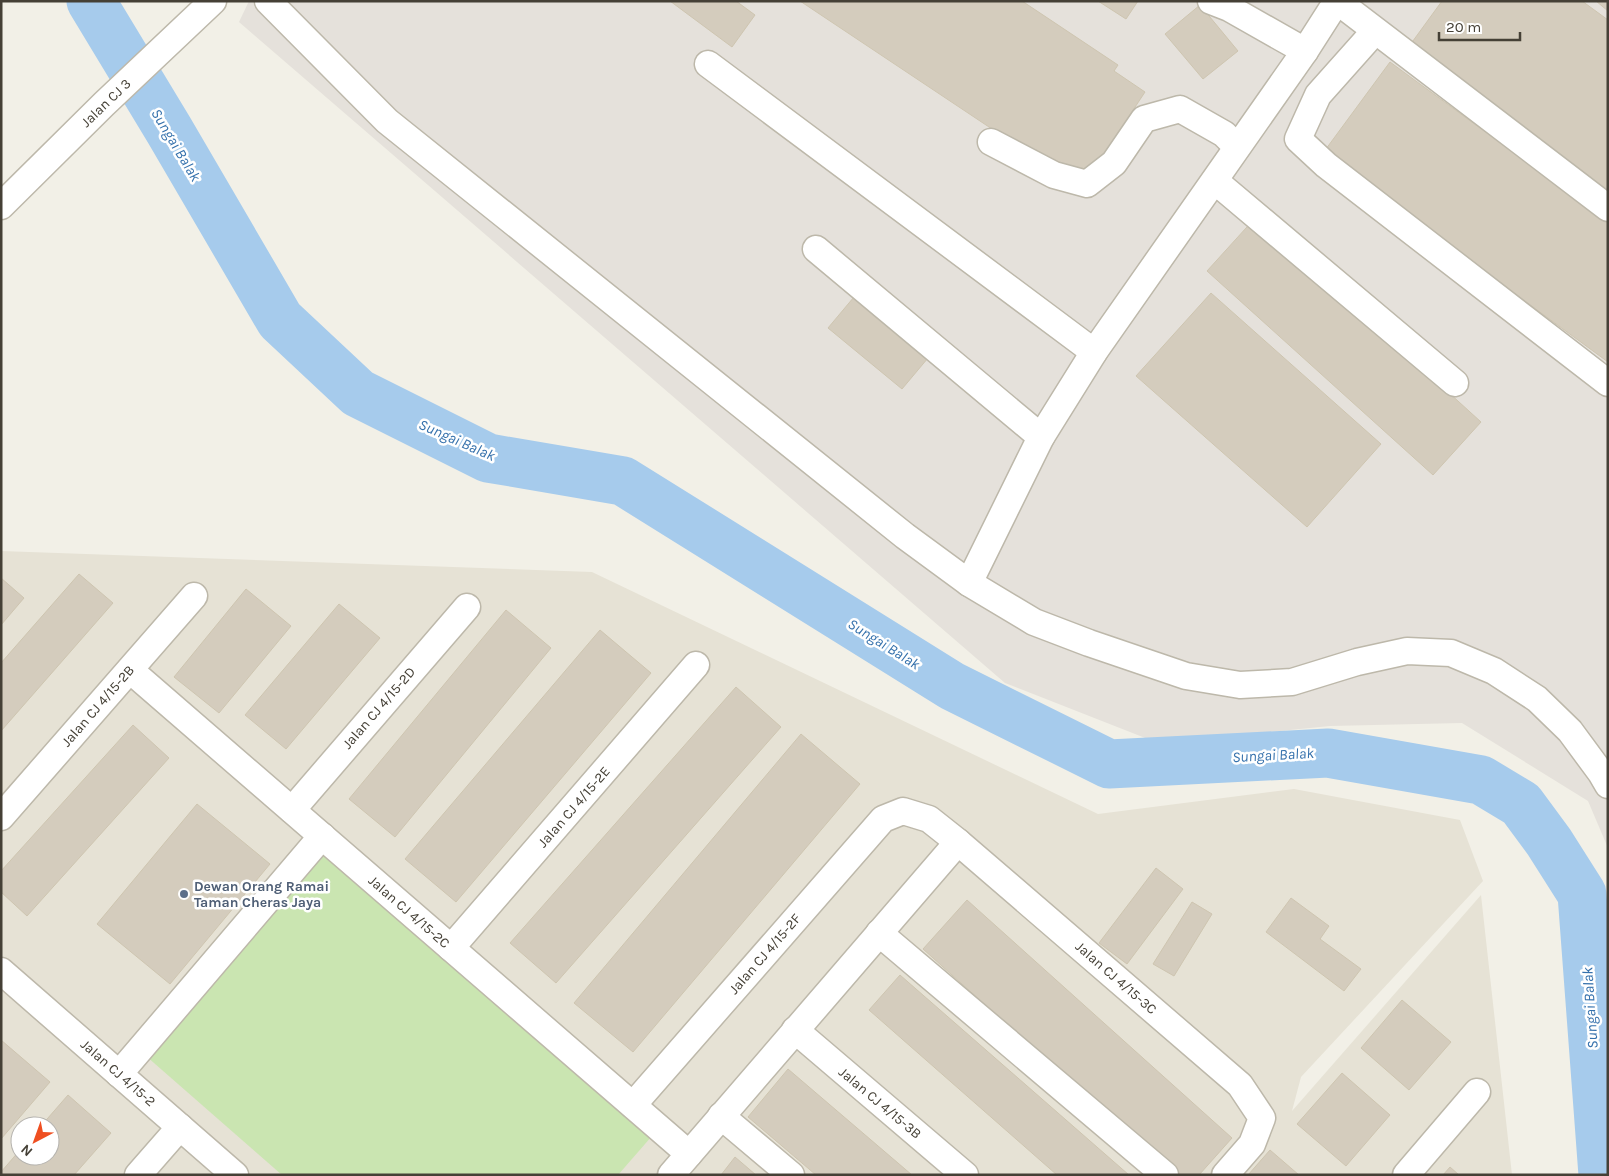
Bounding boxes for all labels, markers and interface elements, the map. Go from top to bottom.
scale bar [1439,10,1520,42]
text: 20 m [1446,18,1481,36]
street label: Jalan CJ 3 [78,75,134,131]
water label: Sungai Balak [147,105,205,185]
water label: Sungai Balak [416,415,498,465]
water label: Sungai Balak [845,615,924,674]
street label: Jalan CJ 4/15-2B [58,662,138,750]
street label: Jalan CJ 4/15-2D [339,664,419,752]
water label: Sungai Balak [1232,744,1315,766]
street label: Jalan CJ 4/15-2E [534,763,614,851]
street label: Jalan CJ 4/15-2C [365,872,453,952]
place label: Dewan Orang Ramai Taman Cheras Jaya [194,878,329,911]
marker: Dewan Orang Ramai Taman Cheras Jaya [178,888,190,900]
street label: Jalan CJ 4/15-2F [725,910,805,998]
street label: Jalan CJ 4/15-3C [1072,938,1160,1018]
water label: Sungai Balak [1578,966,1602,1049]
street label: Jalan CJ 4/15-2 [77,1036,159,1110]
street label: Jalan CJ 4/15-3B [835,1064,925,1142]
north arrow [10,1116,60,1166]
text: N [17,1141,36,1160]

